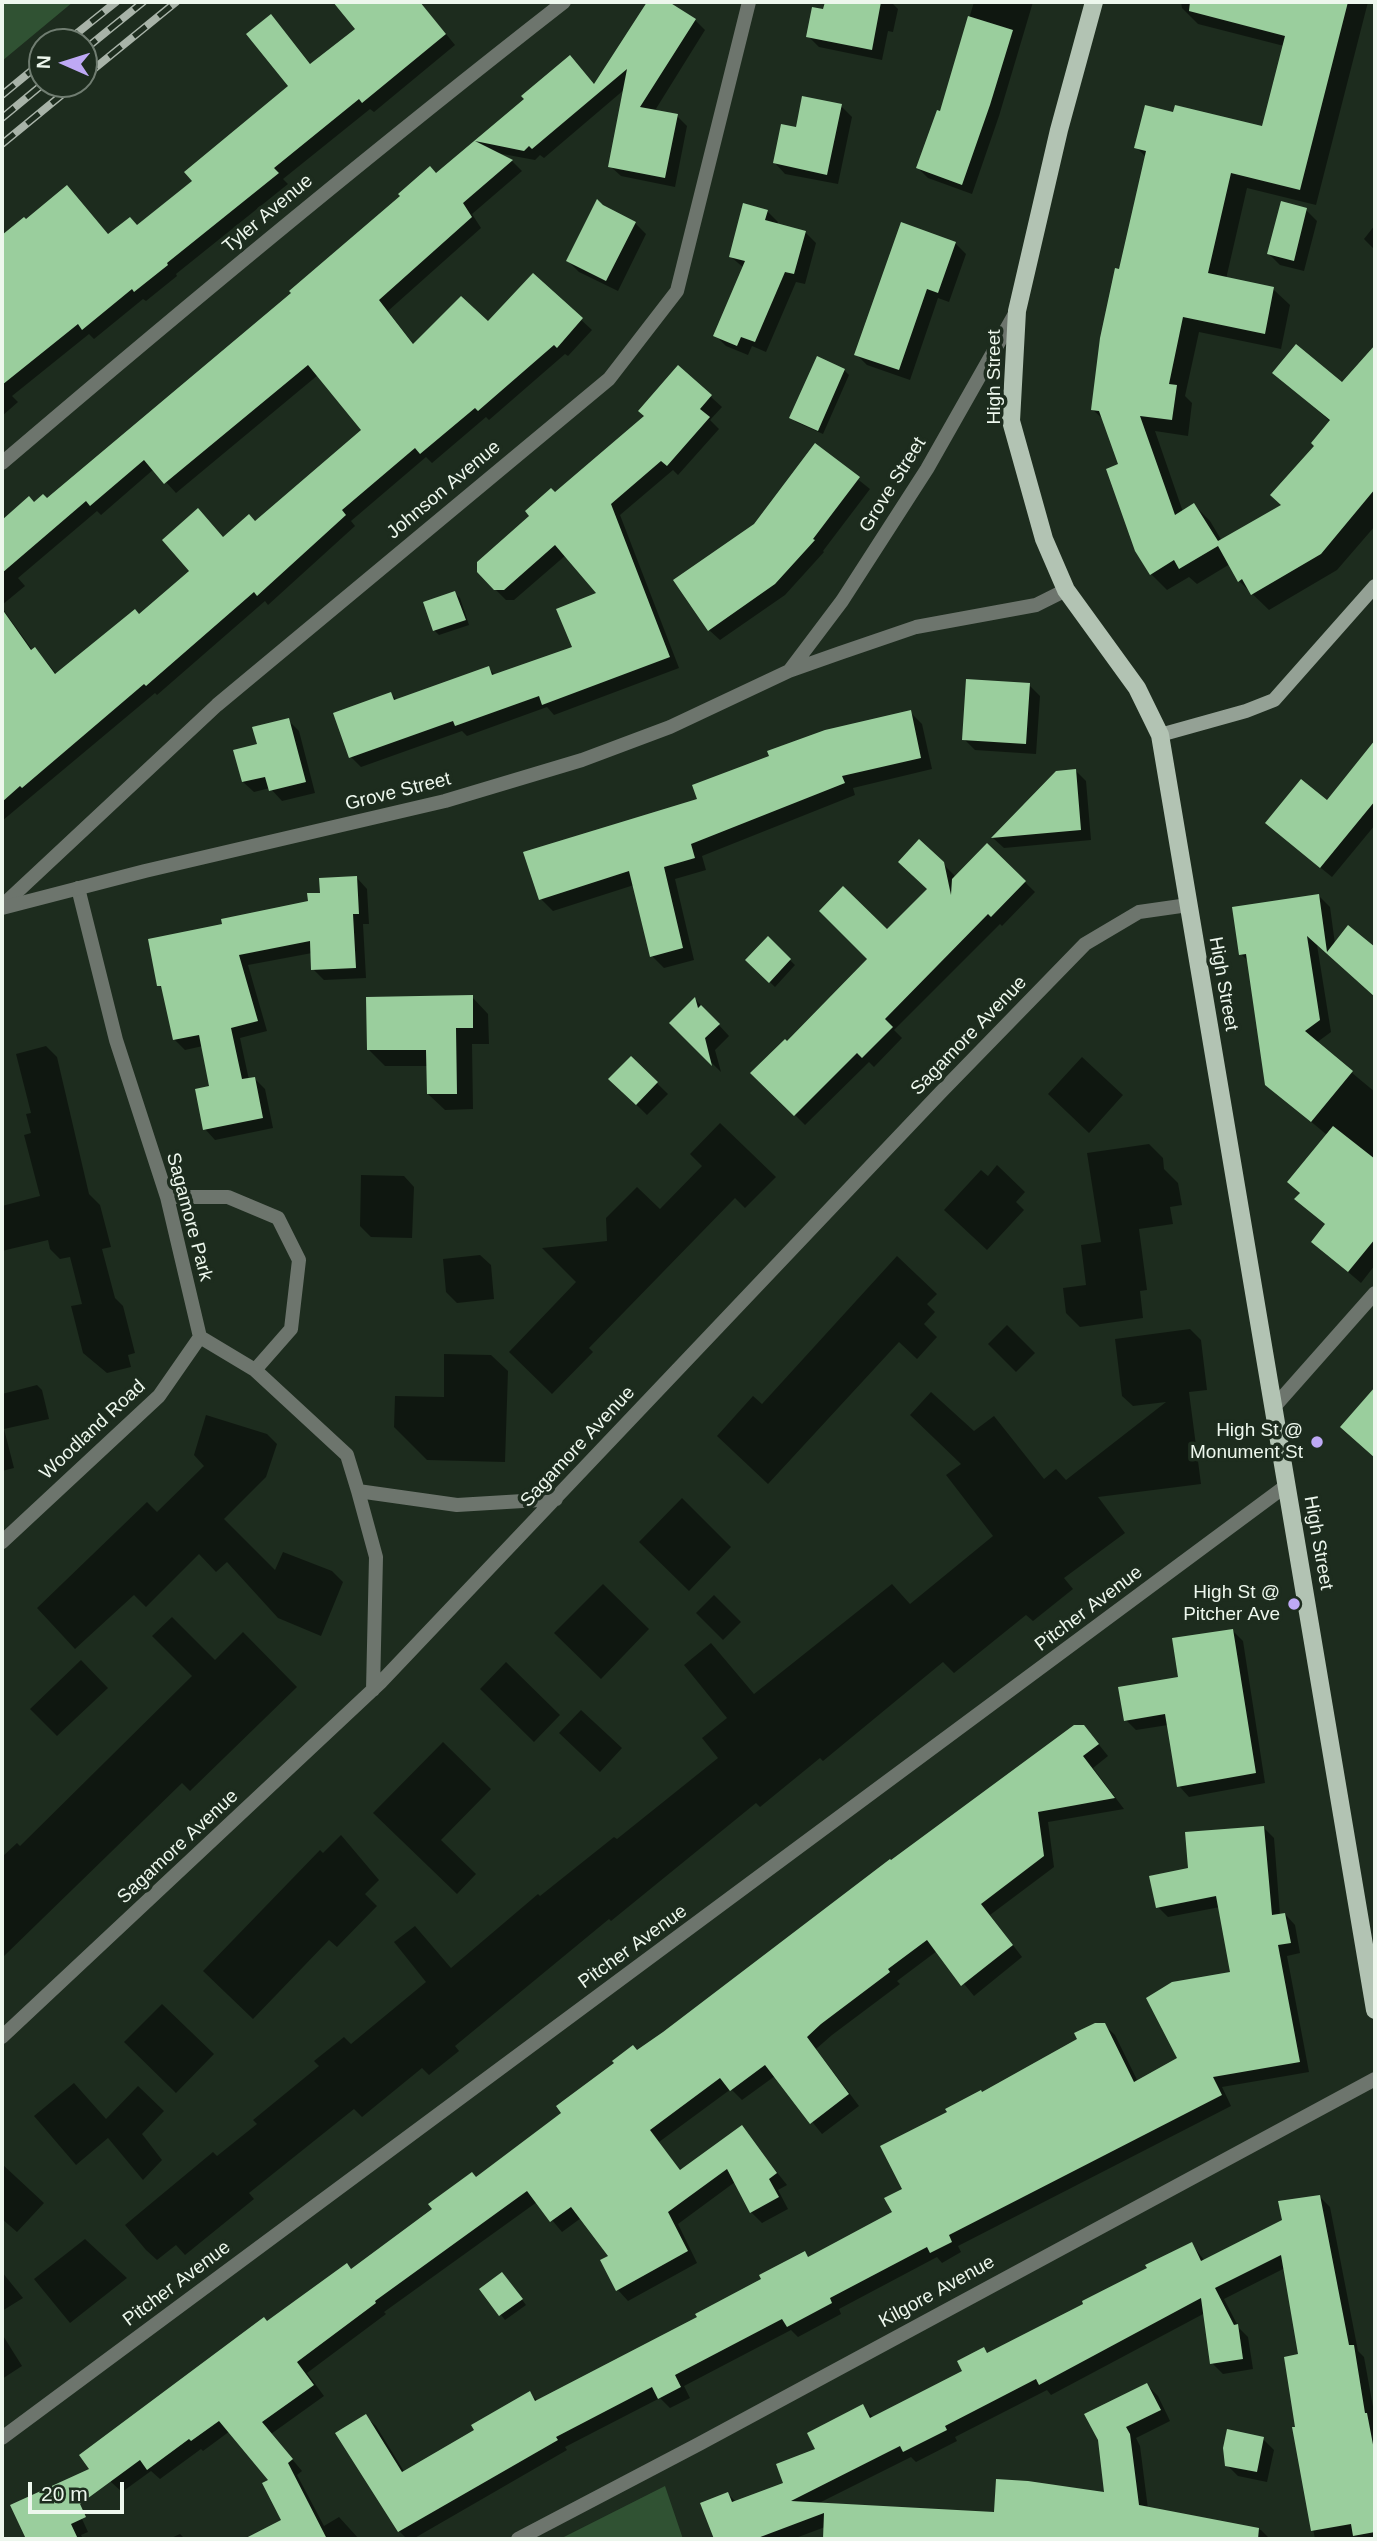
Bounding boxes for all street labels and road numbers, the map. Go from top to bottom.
street label: Tyler Avenue [218,170,318,258]
street label: High Street [984,329,1006,425]
street label: Grove Street [855,433,931,537]
street label: Johnson Avenue [383,436,505,544]
street label: Grove Street [343,768,453,816]
street label: High Street [1204,935,1242,1033]
street label: Sagamore Avenue [906,972,1032,1100]
street label: Sagamore Park [161,1150,217,1284]
street label: Woodland Road [36,1375,150,1485]
street label: Sagamore Avenue [516,1382,640,1512]
street label: High Street [1299,1494,1337,1592]
street label: Pitcher Avenue [1031,1561,1147,1657]
street label: Sagamore Avenue [113,1785,243,1909]
street label: Pitcher Avenue [574,1900,692,1994]
street label: Pitcher Avenue [119,2236,235,2332]
street label: Kilgore Avenue [875,2251,999,2333]

